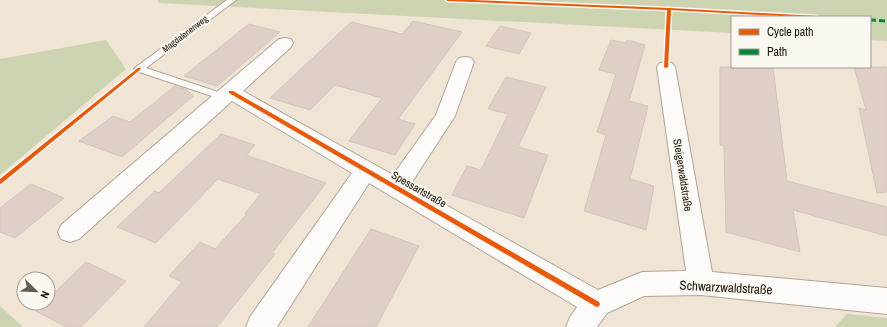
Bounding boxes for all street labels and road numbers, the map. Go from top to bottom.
street label: Magdalenenweg [160,12,211,55]
street label: Steigerwaldstraße [670,138,696,212]
street label: Spessartstraße [389,168,449,210]
street label: Schwarzwaldstraße [679,277,773,298]

